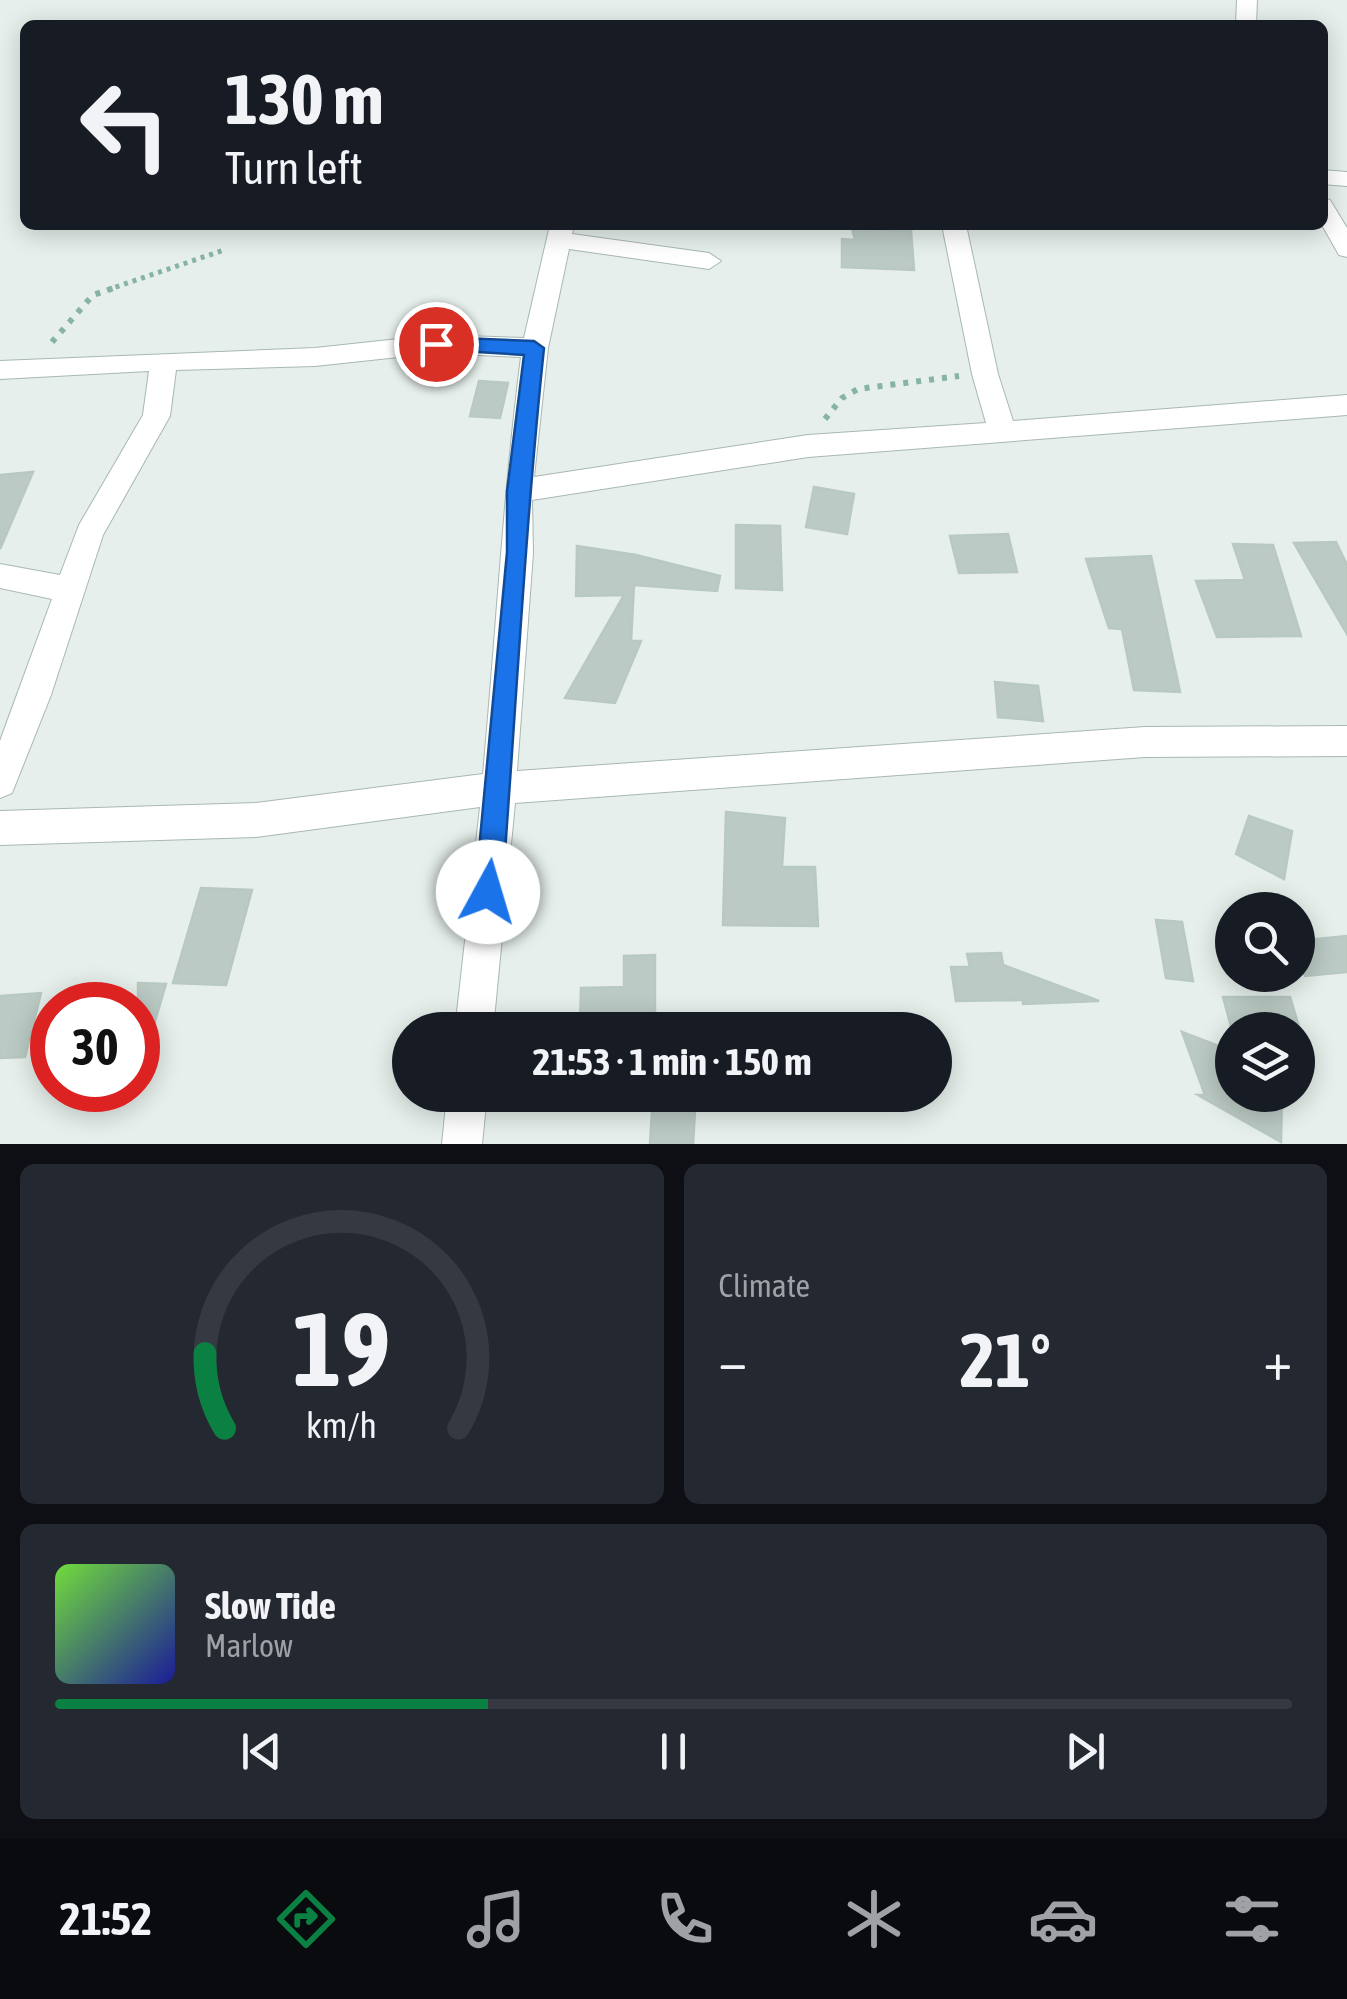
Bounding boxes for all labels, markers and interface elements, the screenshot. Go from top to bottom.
text: 130 m [225,59,384,139]
icon: left [60,60,190,190]
text: Turn left [225,142,363,194]
pin [394,302,479,387]
icon: arrive [409,317,464,372]
position arrow [436,840,540,944]
map controls [1215,892,1315,1112]
button: search [1215,892,1315,992]
speed limit sign: 30 [30,982,160,1112]
button: layers [1215,1012,1315,1112]
text: 21:53 · 1 min · 150 m [532,1040,812,1083]
text: Climate [719,1267,810,1304]
text: 19 [293,1289,391,1408]
text: 21° [960,1317,1051,1403]
text: − [719,1329,747,1392]
text: + [1263,1329,1292,1392]
text: km/h [306,1405,377,1446]
text: Slow Tide [205,1584,336,1627]
text: Marlow [205,1627,293,1664]
icon: previous [234,1724,289,1779]
icon: pause [646,1724,701,1779]
icon: next [1058,1724,1113,1779]
icon: directions [271,1884,341,1954]
icon: music [461,1884,531,1954]
icon: phone [650,1884,720,1954]
icon: climate [839,1884,909,1954]
icon: car [1028,1884,1098,1954]
icon: filters [1217,1884,1287,1954]
text: 21:52 [60,1893,152,1945]

